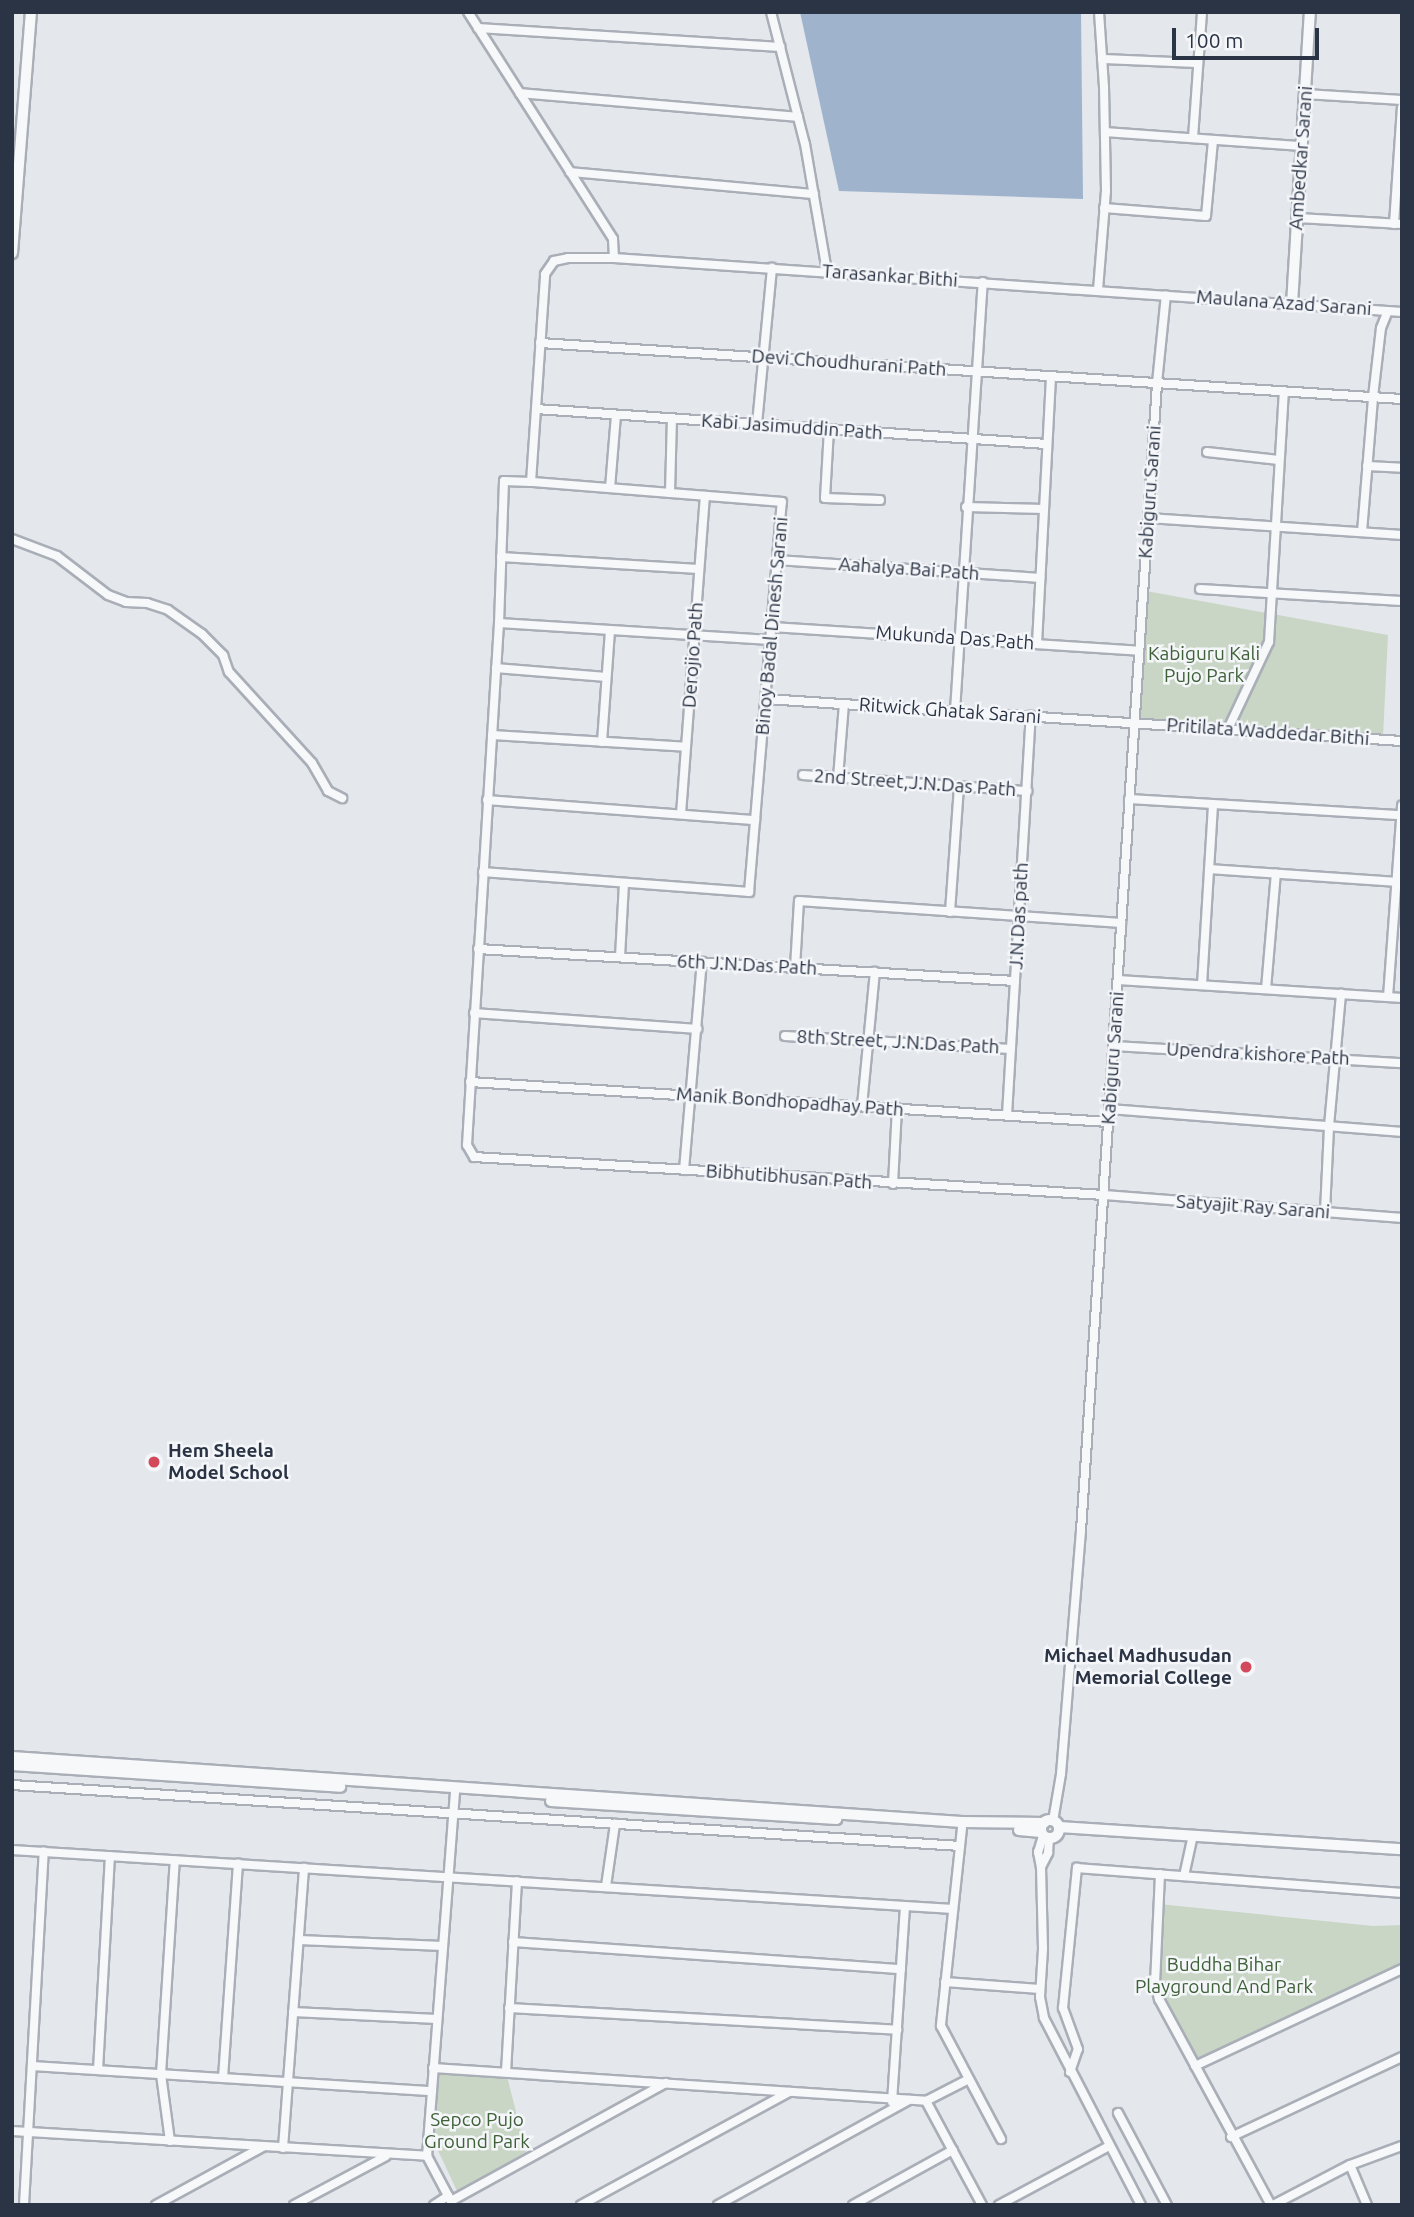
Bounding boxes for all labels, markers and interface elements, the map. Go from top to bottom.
scale bar [1176,14,1323,58]
text: 100 m [1185,28,1243,52]
street label: Ambedkar Sarani [1285,85,1317,231]
street label: Tarasankar Bithi [821,260,959,292]
street label: Maulana Azad Sarani [1196,286,1372,320]
street label: Devi Choudhurani Path [751,345,947,381]
street label: Kabi Jasimuddin Path [700,409,884,445]
street label: Kabiguru Sarani [1134,425,1166,559]
street label: Binoy Badal Dinesh Sarani [751,516,793,736]
street label: Aahalya Bai Path [838,553,980,585]
street label: Derojio Path [678,601,708,709]
street label: Mukunda Das Path [875,621,1035,655]
park label: Kabiguru Kali Pujo Park [1148,643,1260,687]
street label: Ritwick Ghatak Sarani [858,693,1042,729]
street label: Pritilata Waddedar Bithi [1166,714,1370,750]
street label: 2nd Street,J.N.Das Path [813,765,1017,801]
street label: J.N.Das path [1005,862,1033,970]
street label: 6th J.N.Das Path [676,950,818,980]
street label: Kabiguru Sarani [1097,991,1129,1125]
street label: 8th Street, J.N.Das Path [796,1025,1000,1059]
street label: Upendra kishore Path [1166,1038,1350,1070]
street label: Manik Bondhopadhay Path [675,1083,905,1121]
street label: Bibhutibhusan Path [705,1160,873,1194]
street label: Satyajit Ray Sarani [1175,1190,1331,1224]
place label: Hem Sheela Model School [168,1440,289,1484]
marker: Hem Sheela Model School [146,1454,162,1470]
place label: Michael Madhusudan Memorial College [1044,1645,1232,1689]
marker: Michael Madhusudan Memorial College [1238,1659,1254,1675]
park label: Buddha Bihar Playground And Park [1135,1954,1313,1998]
park label: Sepco Pujo Ground Park [424,2109,530,2153]

